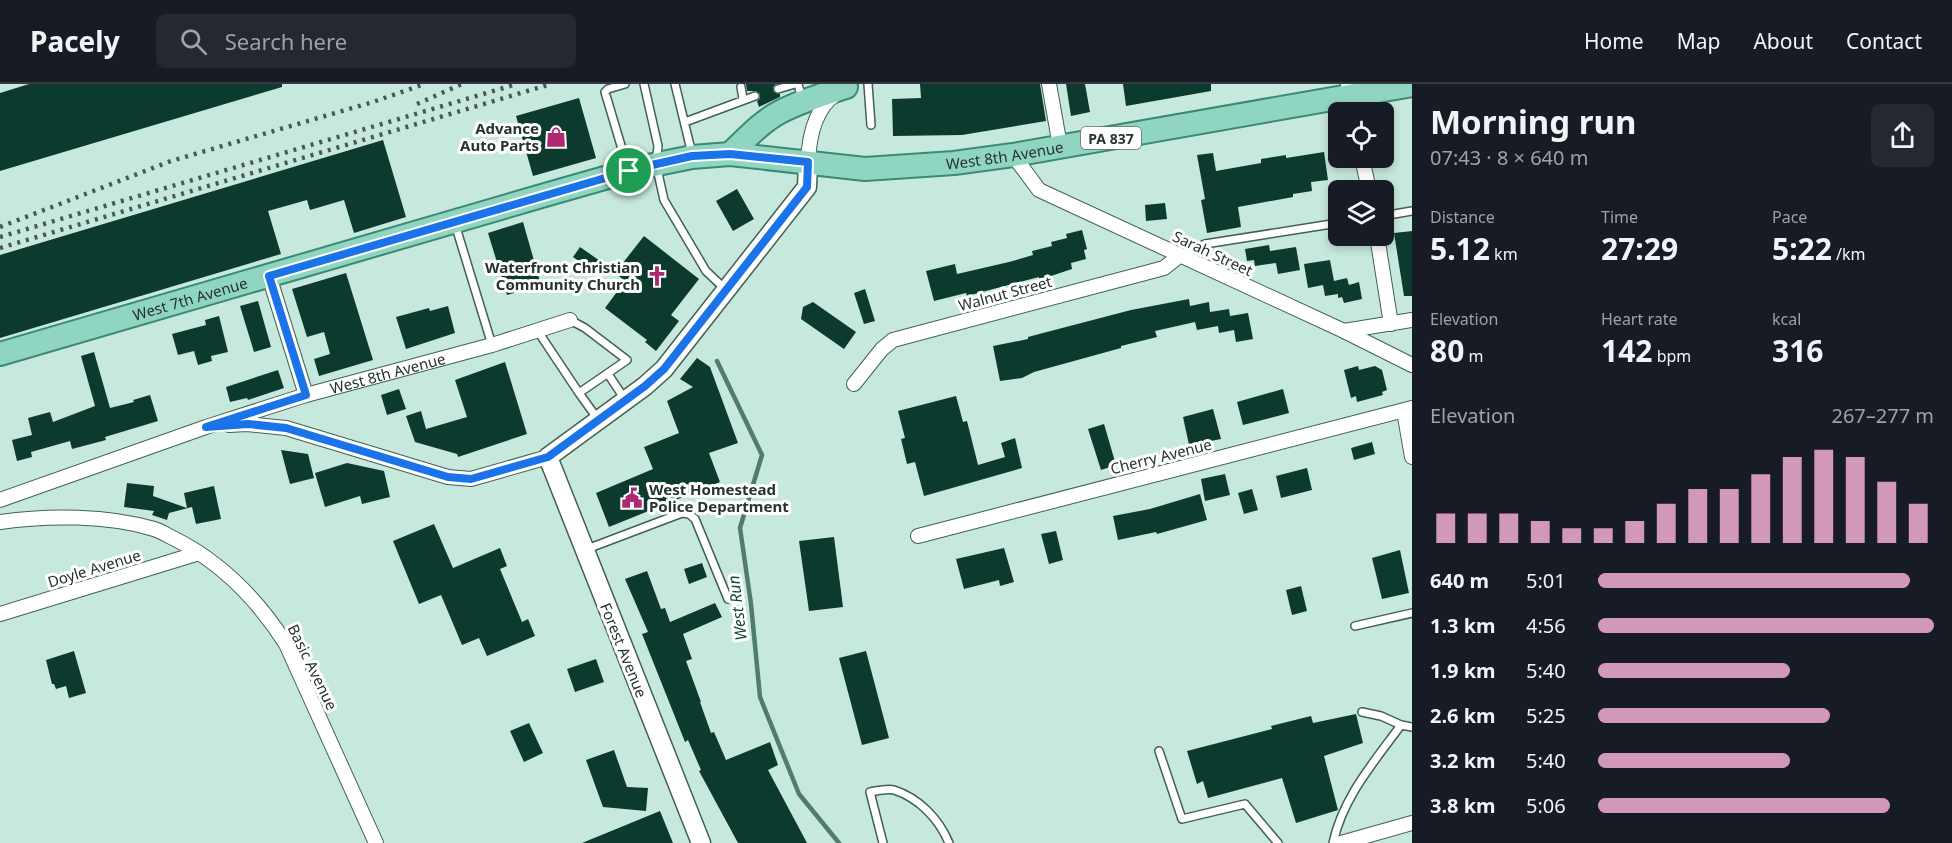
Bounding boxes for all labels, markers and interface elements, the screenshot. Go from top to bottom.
search box [156,14,576,68]
text: Pacely [30,22,120,60]
icon: search [177,25,210,58]
text: Search here [225,26,347,56]
text: Home [1584,27,1644,55]
text: Map [1677,27,1720,55]
text: About [1753,27,1813,55]
text: Contact [1846,27,1922,55]
text: Morning run [1430,99,1636,144]
map controls [1328,102,1394,246]
button: locate [1328,102,1394,168]
button: share [1871,104,1934,167]
place label: Advance Auto Parts [460,118,539,155]
shop icon: Advance Auto Parts [544,125,568,149]
road number: PA 837 [1081,127,1141,149]
street label: West 8th Avenue [945,136,1065,174]
text: 07:43 · 8 × 640 m [1430,144,1588,171]
pin [603,145,654,196]
icon: arrive [612,154,645,187]
button: layers [1328,180,1394,246]
text: Distance [1430,206,1495,228]
text: Time [1601,206,1638,228]
text: Pace [1772,206,1807,228]
street label: Sarah Street [1170,226,1257,280]
text: 5.12 [1430,228,1490,269]
text: 27:29 [1601,228,1678,269]
text: 5:22 [1772,228,1832,269]
text: km [1490,243,1518,265]
text: /km [1832,243,1866,265]
place label: Waterfront Christian Community Church [485,257,640,294]
church icon: Waterfront Christian Community Church [645,264,669,288]
street label: Walnut Street [956,271,1054,315]
street label: West 7th Avenue [130,272,250,325]
text: Elevation [1430,308,1498,330]
text: Heart rate [1601,308,1677,330]
text: kcal [1772,308,1801,330]
text: 80 [1430,330,1464,371]
text: 142 [1601,330,1652,371]
text: 316 [1772,330,1823,371]
text: m [1464,345,1483,367]
text: bpm [1652,345,1691,367]
street label: West 8th Avenue [328,348,447,398]
text: Elevation [1430,402,1515,429]
text: 267–277 m [1831,402,1934,429]
street label: Cherry Avenue [1108,434,1214,478]
place label: West Homestead Police Department [649,479,789,516]
public building icon: West Homestead Police Department [620,486,644,510]
street label: Doyle Avenue [45,544,143,592]
text: 640 m [1430,567,1489,594]
text: 5:01 [1526,567,1566,594]
water label: West Run [722,574,752,642]
street label: Forest Avenue [596,600,652,700]
text: 1.3 km [1430,612,1496,639]
text: 4:56 [1526,612,1566,639]
street label: Basic Avenue [284,621,342,713]
text: 1.9 km [1430,657,1496,684]
text: 5:40 [1526,657,1566,684]
text: 2.6 km [1430,702,1496,729]
text: 5:25 [1526,702,1566,729]
text: 3.2 km [1430,747,1496,774]
text: 5:40 [1526,747,1566,774]
text: 3.8 km [1430,792,1496,819]
text: 5:06 [1526,792,1566,819]

